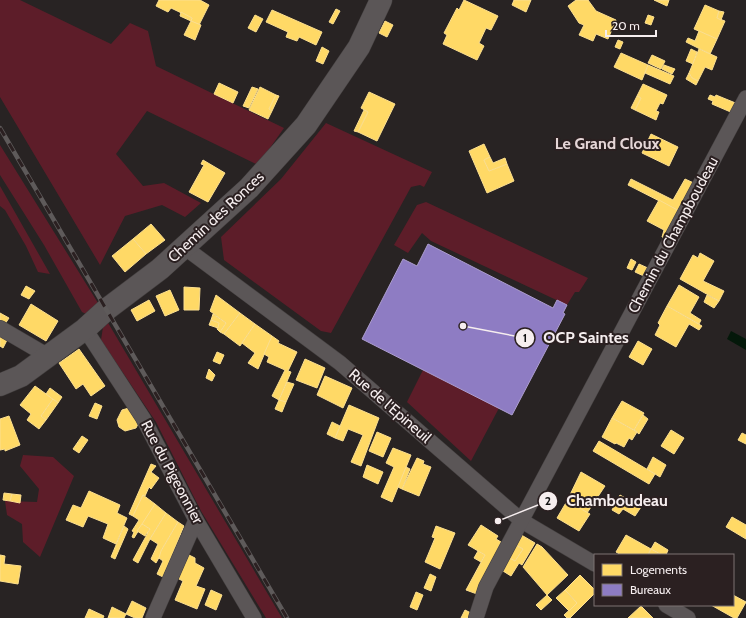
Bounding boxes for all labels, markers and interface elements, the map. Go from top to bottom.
scale bar [606,12,656,38]
text: 20 m [612,18,640,33]
district label: Le Grand Cloux [555,134,659,153]
street label: Chemin du Champboudeau [624,154,722,316]
street label: Chemin des Ronces [164,168,268,266]
callout: OCP Saintes [515,324,637,352]
text: OCP Saintes [543,328,629,347]
text: 1 [523,330,527,345]
street label: Rue de l'Epineuil [345,365,435,447]
street label: Rue du Pigeonnier [137,417,207,527]
callout: Chamboudeau [538,487,676,515]
text: Chamboudeau [566,491,668,510]
text: 2 [545,493,551,508]
legend [594,554,734,606]
text: Logements [630,562,687,577]
text: Bureaux [630,582,671,597]

